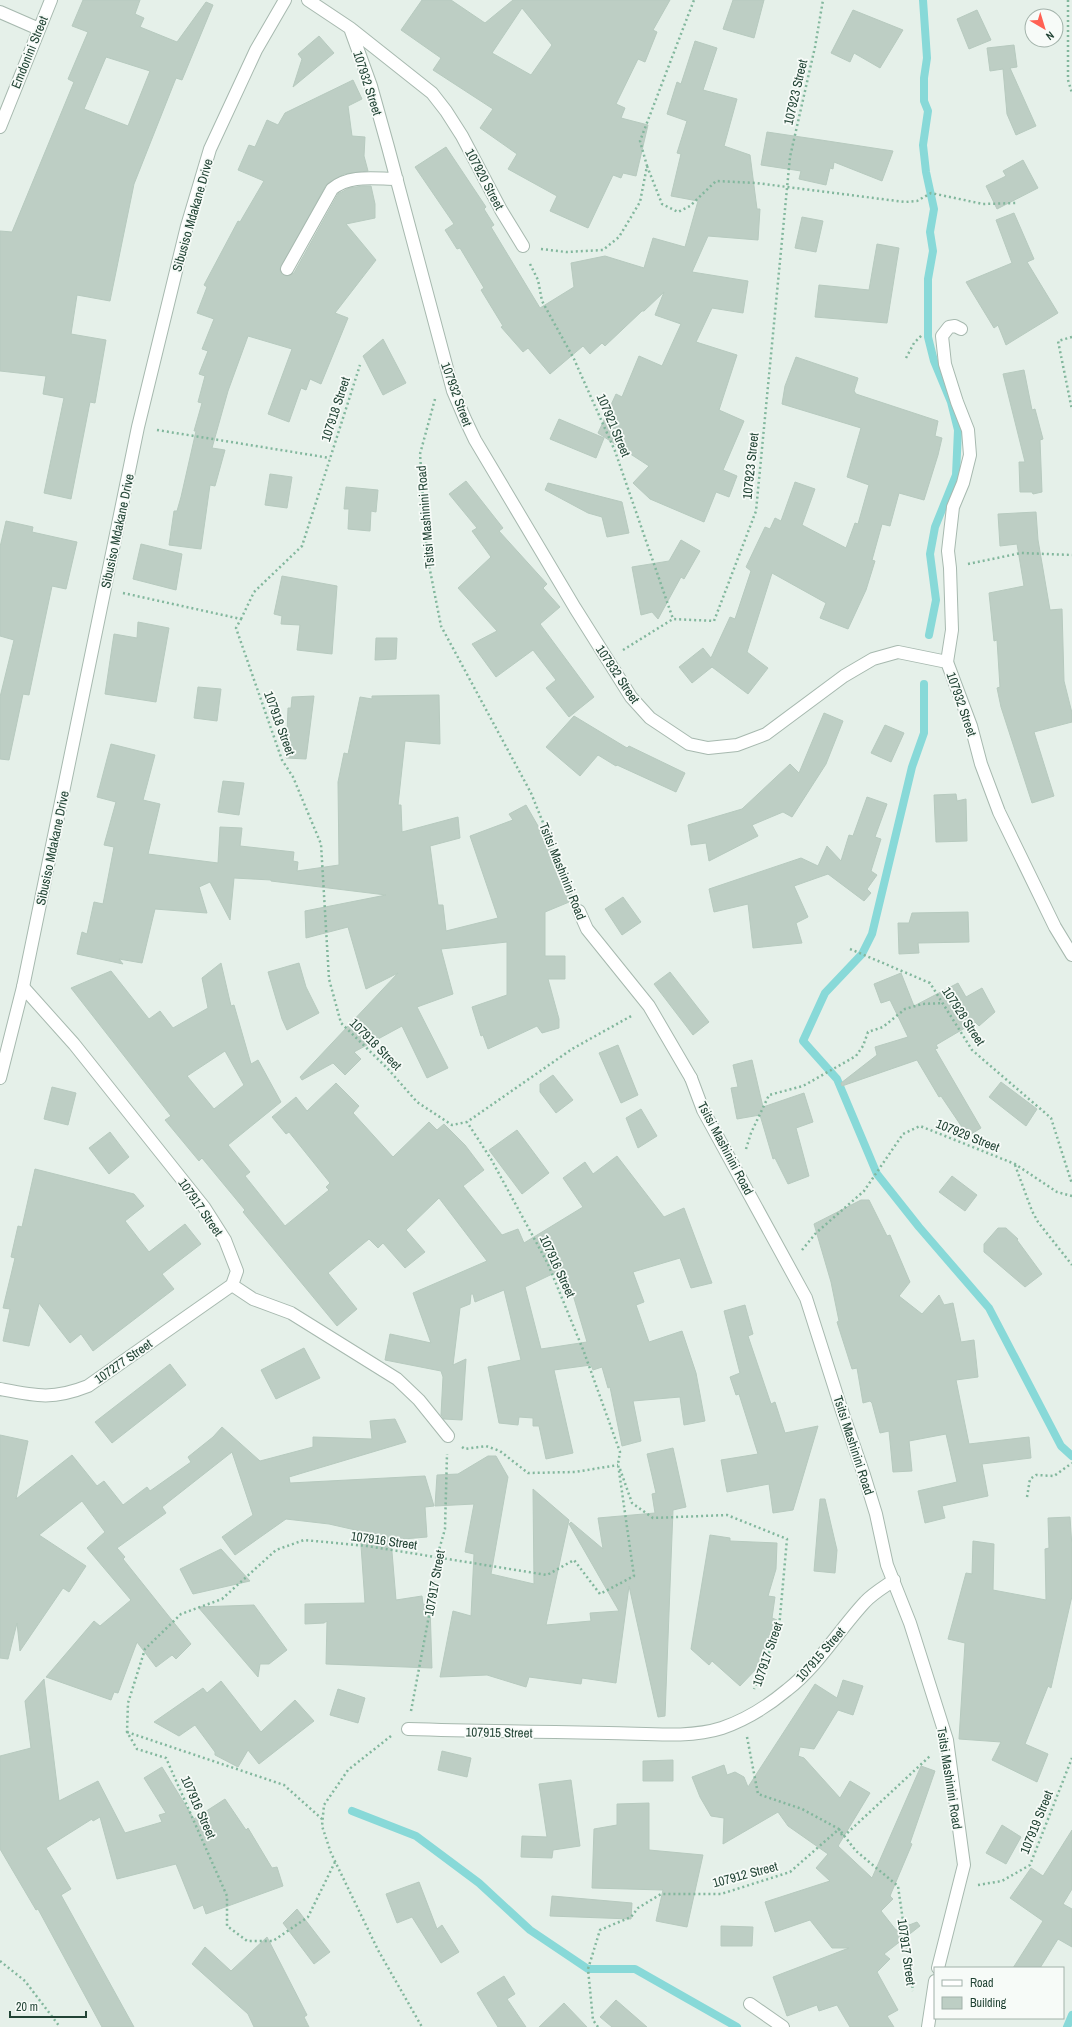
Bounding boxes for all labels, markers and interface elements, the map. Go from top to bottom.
north arrow [1024,8,1064,48]
street label: Emdonini Street [7,13,52,91]
text: N [1043,28,1057,43]
street label: 107932 Street [349,49,386,118]
street label: 107923 Street [780,58,811,127]
street label: 107920 Street [461,146,508,213]
street label: Sibusiso Mdakane Drive [168,157,217,274]
street label: 107932 Street [437,360,476,429]
street label: 107918 Street [317,375,354,444]
street label: 107921 Street [593,391,634,459]
street label: 107923 Street [739,432,762,500]
street label: Tsitsi Mashinini Road [413,465,438,569]
street label: Sibusiso Mdakane Drive [97,472,138,590]
street label: 107932 Street [592,642,643,707]
street label: 107932 Street [943,670,980,739]
street label: 107918 Street [260,689,299,758]
street label: Sibusiso Mdakane Drive [32,789,73,907]
street label: Tsitsi Mashinini Road [535,820,590,922]
street label: 107928 Street [938,984,989,1049]
street label: 107918 Street [346,1015,405,1074]
street label: Tsitsi Mashinini Road [694,1099,757,1198]
street label: 107929 Street [934,1115,1002,1156]
street label: 107917 Street [174,1175,227,1240]
street label: 107916 Street [536,1232,579,1300]
street label: 107277 Street [91,1335,156,1388]
street label: Tsitsi Mashinini Road [829,1393,878,1497]
street label: 107916 Street [350,1527,418,1554]
street label: 107917 Street [420,1549,449,1618]
street label: 107917 Street [749,1620,786,1689]
street label: 107915 Street [792,1623,849,1685]
street label: 107915 Street [465,1723,533,1742]
street label: Tsitsi Mashinini Road [933,1726,966,1831]
street label: 107916 Street [177,1773,220,1841]
street label: 107919 Street [1016,1788,1057,1856]
street label: 107912 Street [711,1858,780,1891]
street label: 107917 Street [893,1918,920,1986]
legend [934,1967,1064,2019]
text: Road [970,1975,994,1991]
scale bar [10,1993,86,2019]
text: Building [970,1995,1007,2011]
text: 20 m [16,1999,38,2015]

